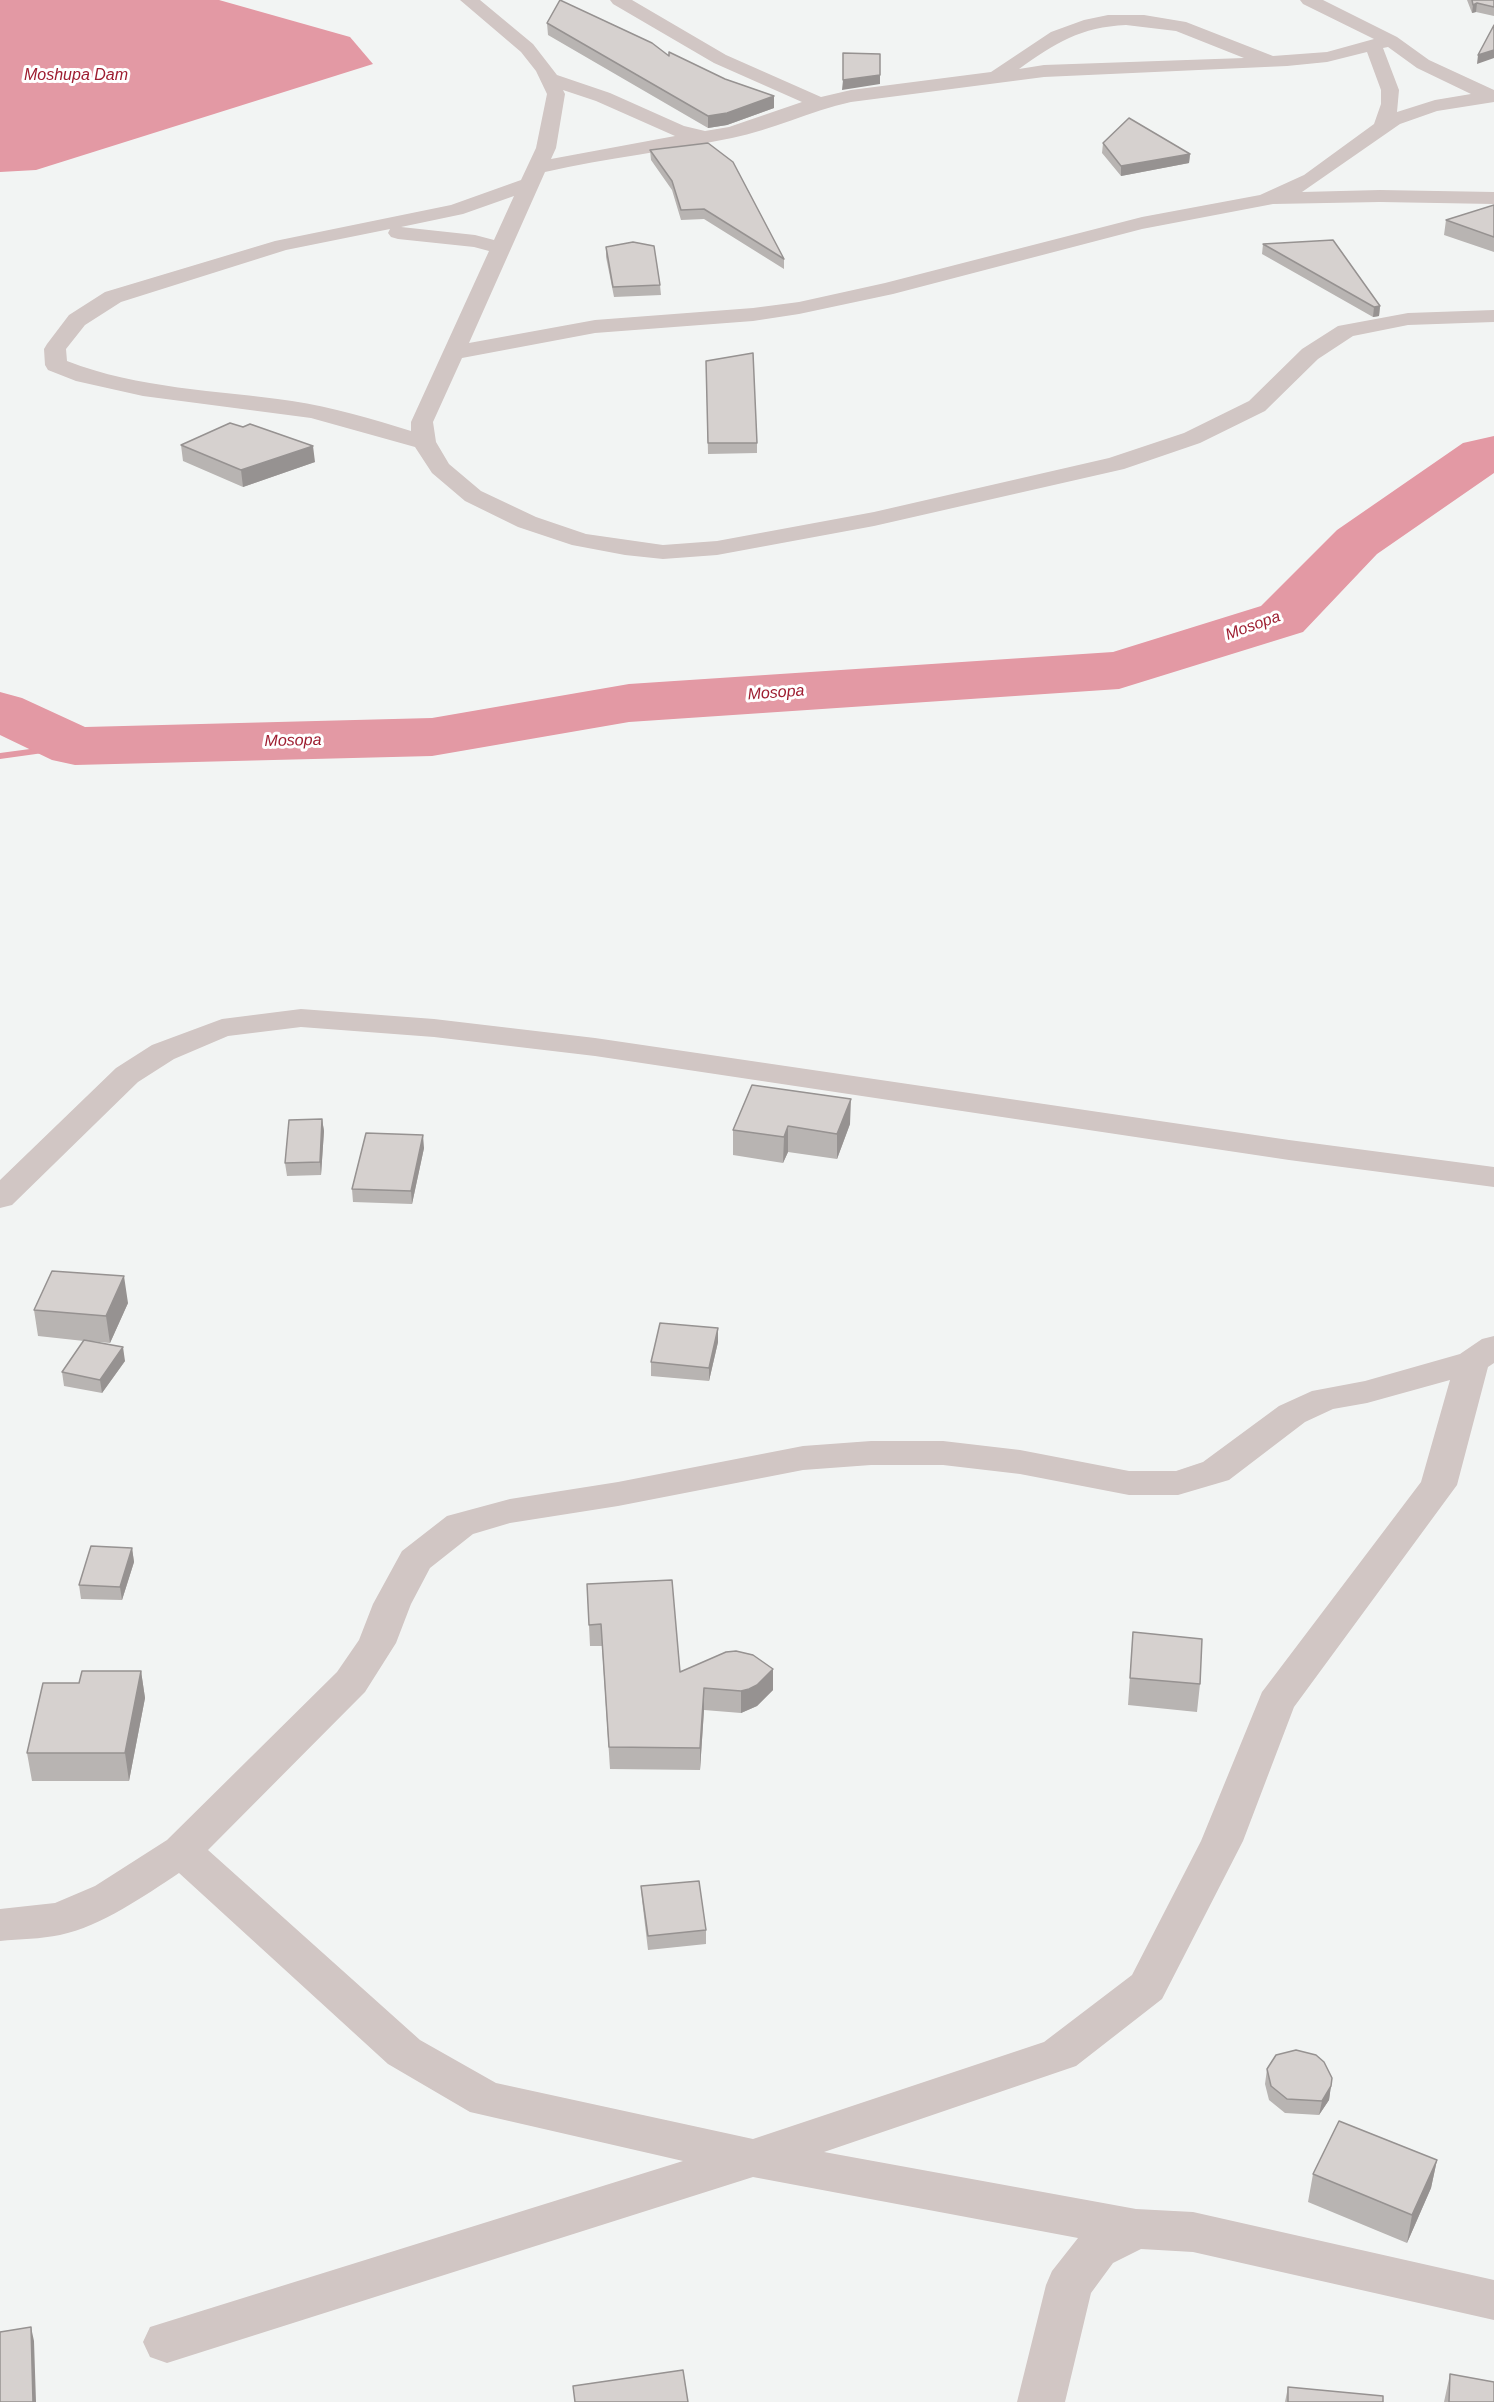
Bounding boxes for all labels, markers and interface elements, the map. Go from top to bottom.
water label: Moshupa Dam [24,66,128,86]
water label: Mosopa [1223,607,1283,645]
water label: Mosopa [747,681,805,705]
water label: Mosopa [264,731,322,751]

